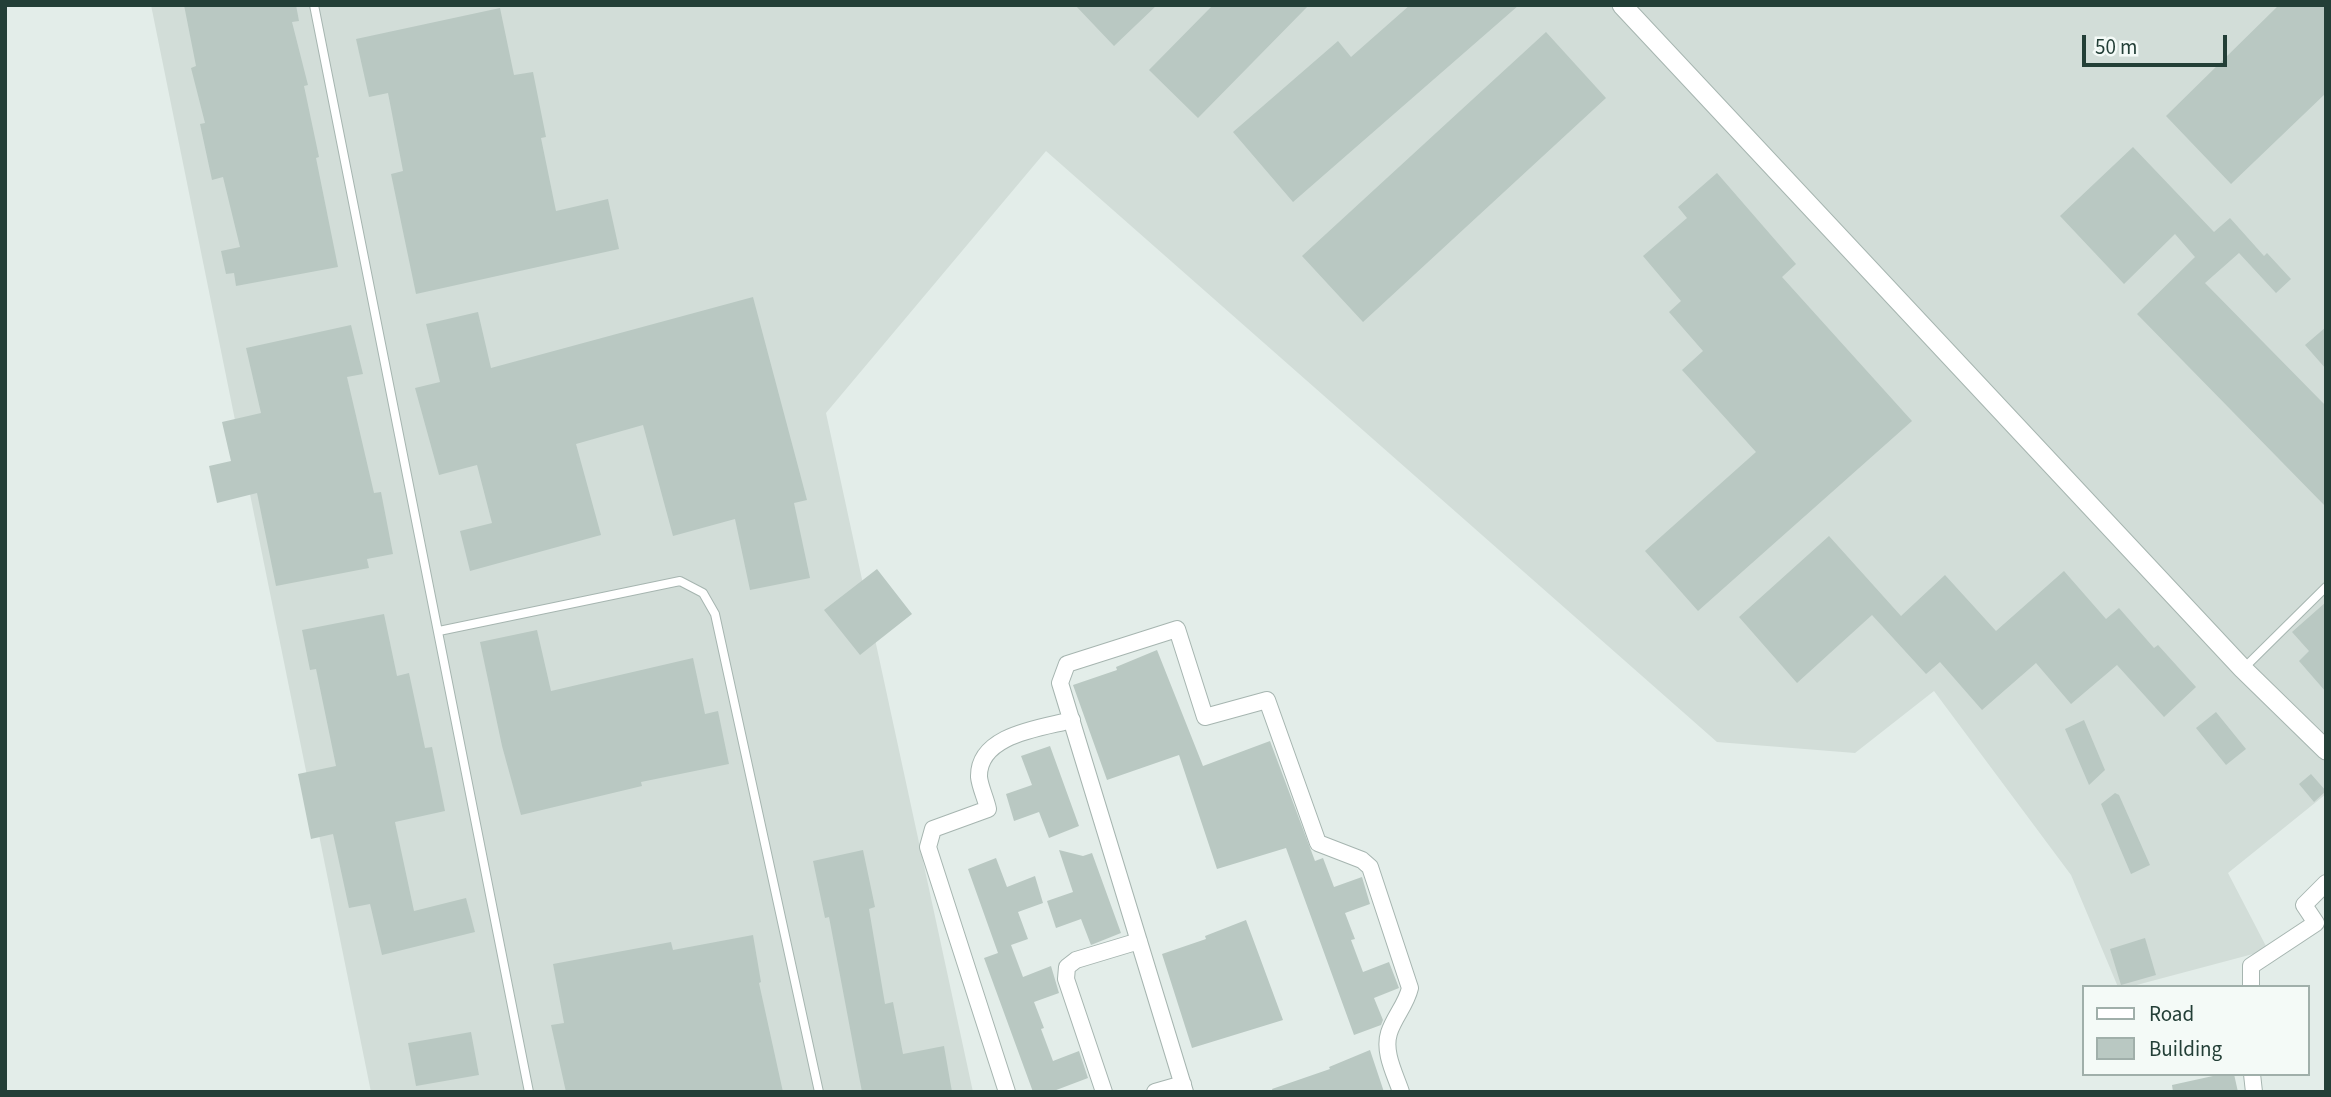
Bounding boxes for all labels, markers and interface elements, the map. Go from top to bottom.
scale bar [2086,21,2231,65]
text: 50 m [2095,32,2137,62]
legend [2082,985,2310,1076]
text: Road [2149,999,2194,1029]
text: Building [2149,1034,2222,1064]

